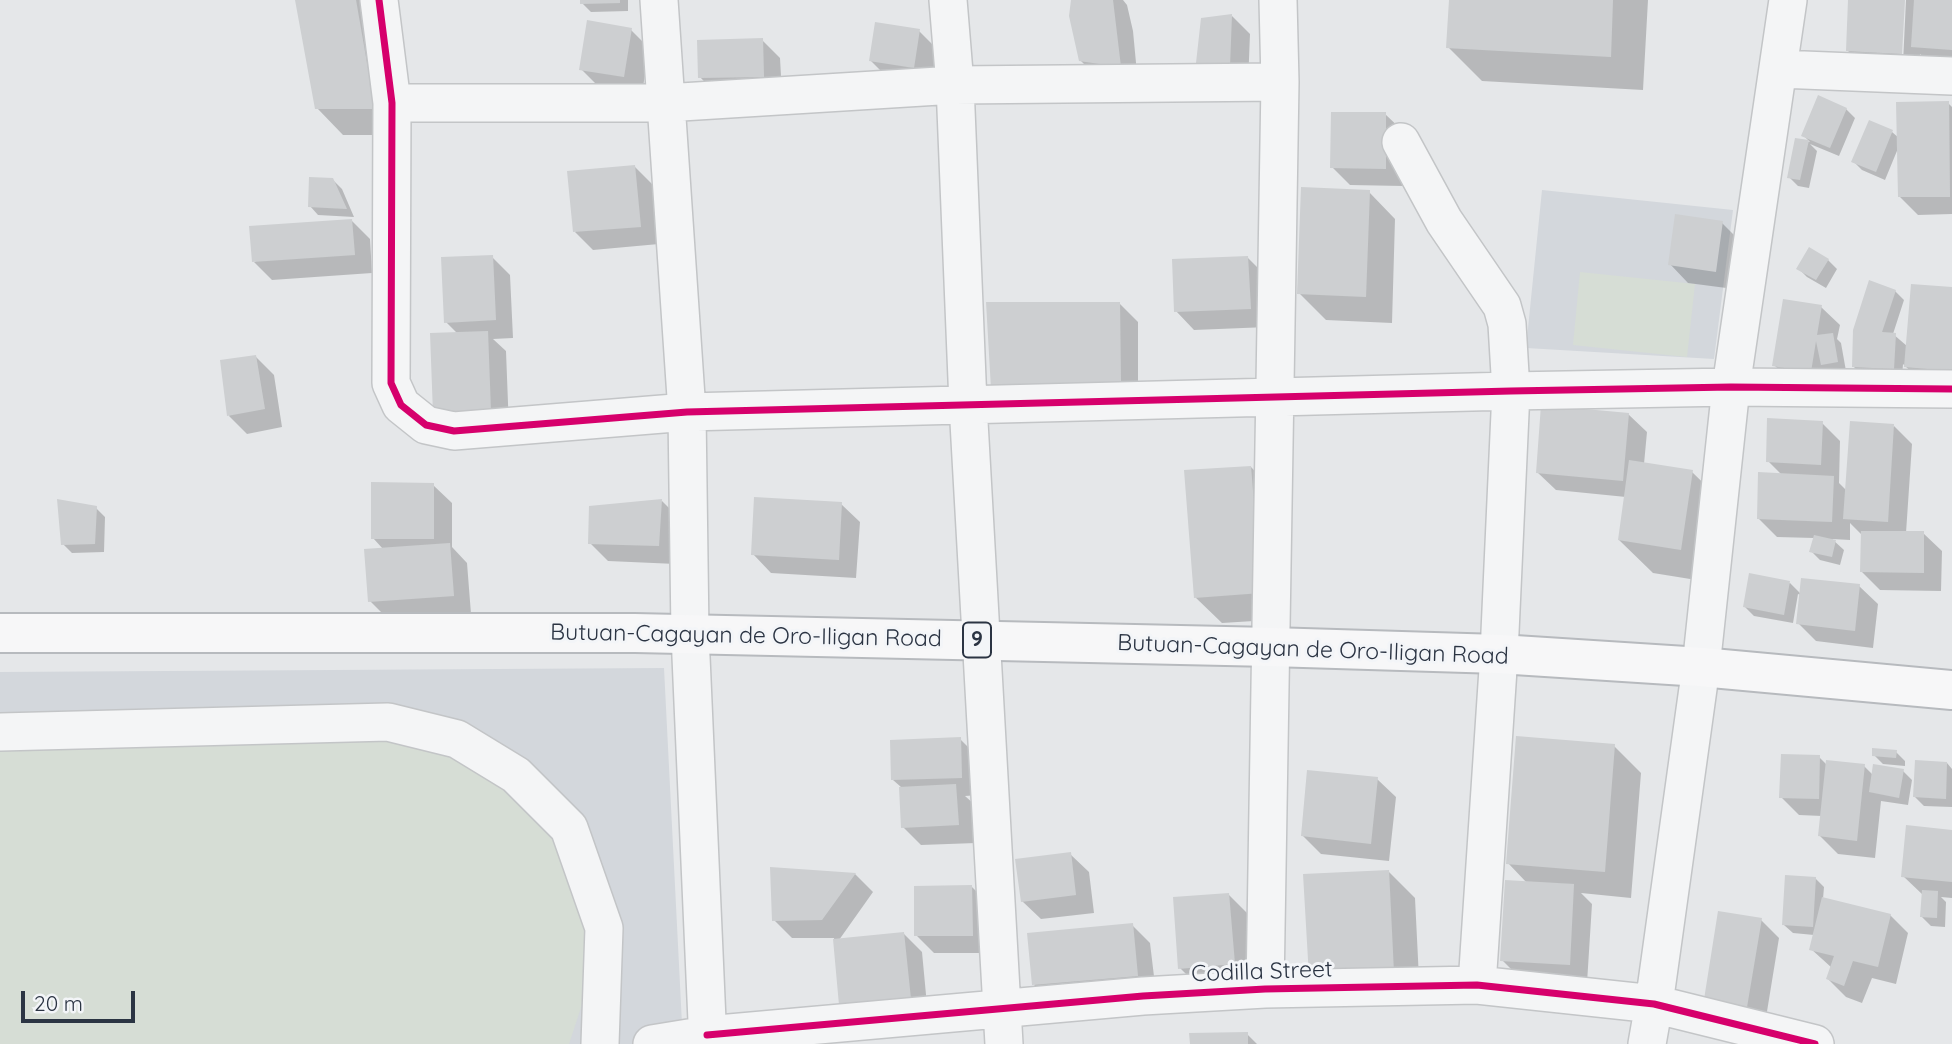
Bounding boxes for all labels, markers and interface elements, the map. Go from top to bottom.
street label: Butuan-Cagayan de Oro-Iligan Road [550,619,942,653]
road number: 9 [963,622,991,658]
street label: Butuan-Cagayan de Oro-Iligan Road [1117,629,1509,671]
street label: Codilla Street [1191,956,1333,988]
scale bar [24,978,138,1022]
text: 20 m [34,990,83,1016]

